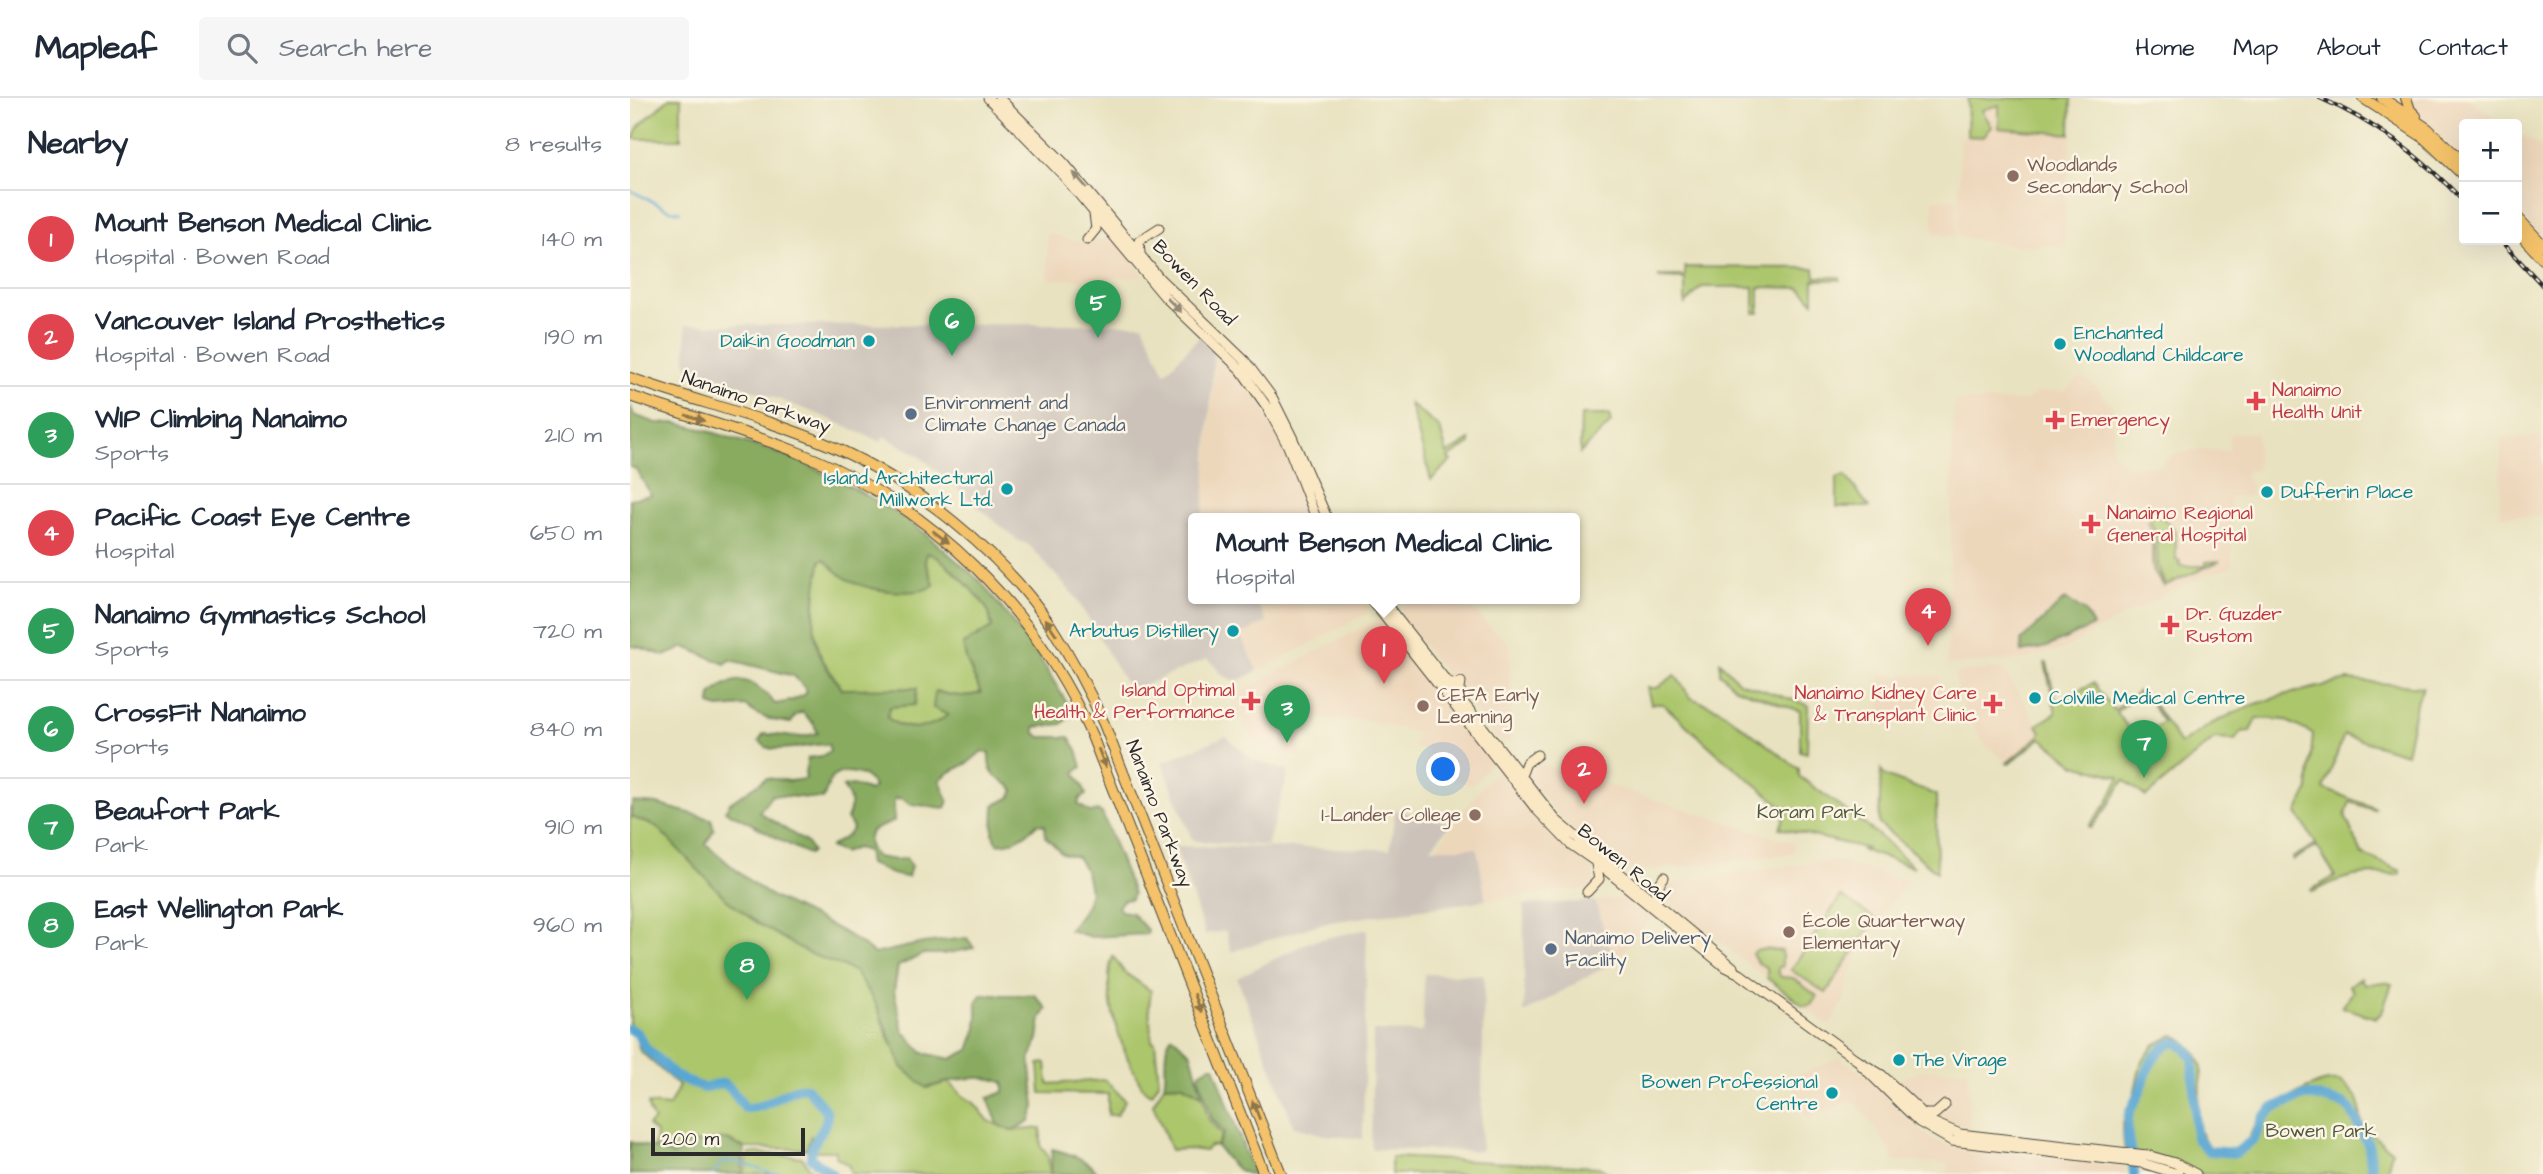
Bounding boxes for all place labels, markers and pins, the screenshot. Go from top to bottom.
place label: Woodlands Secondary School [2027,152,2188,202]
marker: Woodlands Secondary School [2005,168,2021,184]
pin: 5 [1075,280,1121,338]
pin: 6 [929,298,975,356]
place label: Enchanted Woodland Childcare [2074,320,2243,369]
place label: Daikin Goodman [720,328,855,355]
marker: Daikin Goodman [861,333,877,349]
marker: Enchanted Woodland Childcare [2052,336,2068,352]
place label: Nanaimo Health Unit [2272,377,2362,426]
place label: Environment and Climate Change Canada [925,390,1126,440]
marker: Nanaimo Health Unit [2246,391,2266,411]
marker: Environment and Climate Change Canada [903,406,919,422]
place label: Emergency [2071,407,2170,435]
marker: Emergency [2045,410,2065,430]
place label: Island Architectural Millwork Ltd. [824,465,993,514]
place label: Dufferin Place [2281,479,2413,506]
marker: Island Architectural Millwork Ltd. [999,481,1015,497]
marker: Dufferin Place [2259,484,2275,500]
place label: Nanaimo Regional General Hospital [2107,500,2253,549]
marker: Nanaimo Regional General Hospital [2081,514,2101,534]
pin: 4 [1905,588,1951,646]
place label: Dr. Guzder Rustom [2186,601,2282,650]
marker: Dr. Guzder Rustom [2160,615,2180,635]
place label: Arbutus Distillery [1069,618,1220,646]
marker: Arbutus Distillery [1225,623,1241,639]
pin: 1 [1361,626,1407,684]
place label: Island Optimal Health & Performance [1034,677,1235,726]
place label: Nanaimo Kidney Care & Transplant Clinic [1794,680,1977,729]
place label: CEFA Early Learning [1437,682,1540,732]
pin: 3 [1264,685,1310,743]
place label: Colville Medical Centre [2049,685,2245,712]
marker: Colville Medical Centre [2027,690,2043,706]
marker: Island Optimal Health & Performance [1241,691,1261,711]
marker: Nanaimo Kidney Care & Transplant Clinic [1983,694,2003,714]
marker: CEFA Early Learning [1415,698,1431,714]
pin: 7 [2121,720,2167,778]
pin: 2 [1561,746,1607,804]
place label: I-Lander College [1321,802,1461,830]
marker: I-Lander College [1467,807,1483,823]
place label: École Quarterway Elementary [1803,908,1966,958]
marker: École Quarterway Elementary [1781,924,1797,940]
place label: Nanaimo Delivery Facility [1565,925,1712,975]
marker: Nanaimo Delivery Facility [1543,941,1559,957]
pin: 8 [724,942,770,1000]
place label: The Virage [1913,1047,2007,1075]
marker: The Virage [1891,1052,1907,1068]
place label: Bowen Professional Centre [1641,1069,1818,1118]
marker: Bowen Professional Centre [1824,1085,1840,1101]

